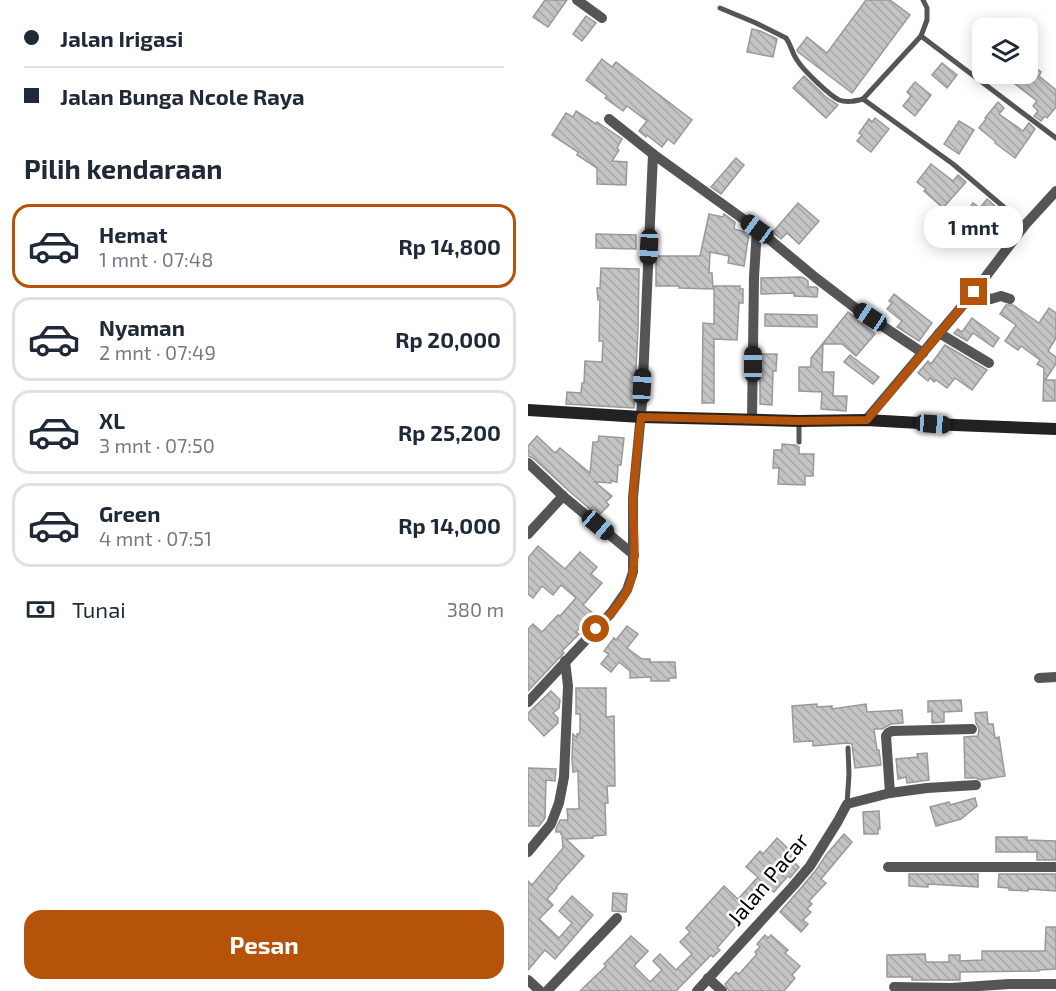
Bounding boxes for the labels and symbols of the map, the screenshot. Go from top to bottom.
callout: 1 mnt [924,205,1024,247]
car [737,211,777,247]
car [639,229,659,265]
route end [960,278,987,305]
car [850,300,890,334]
car [744,346,762,382]
car [632,368,652,404]
car [914,414,952,434]
car [578,507,618,543]
route start [582,615,609,642]
street label: Jalan Pacar [721,827,813,930]

